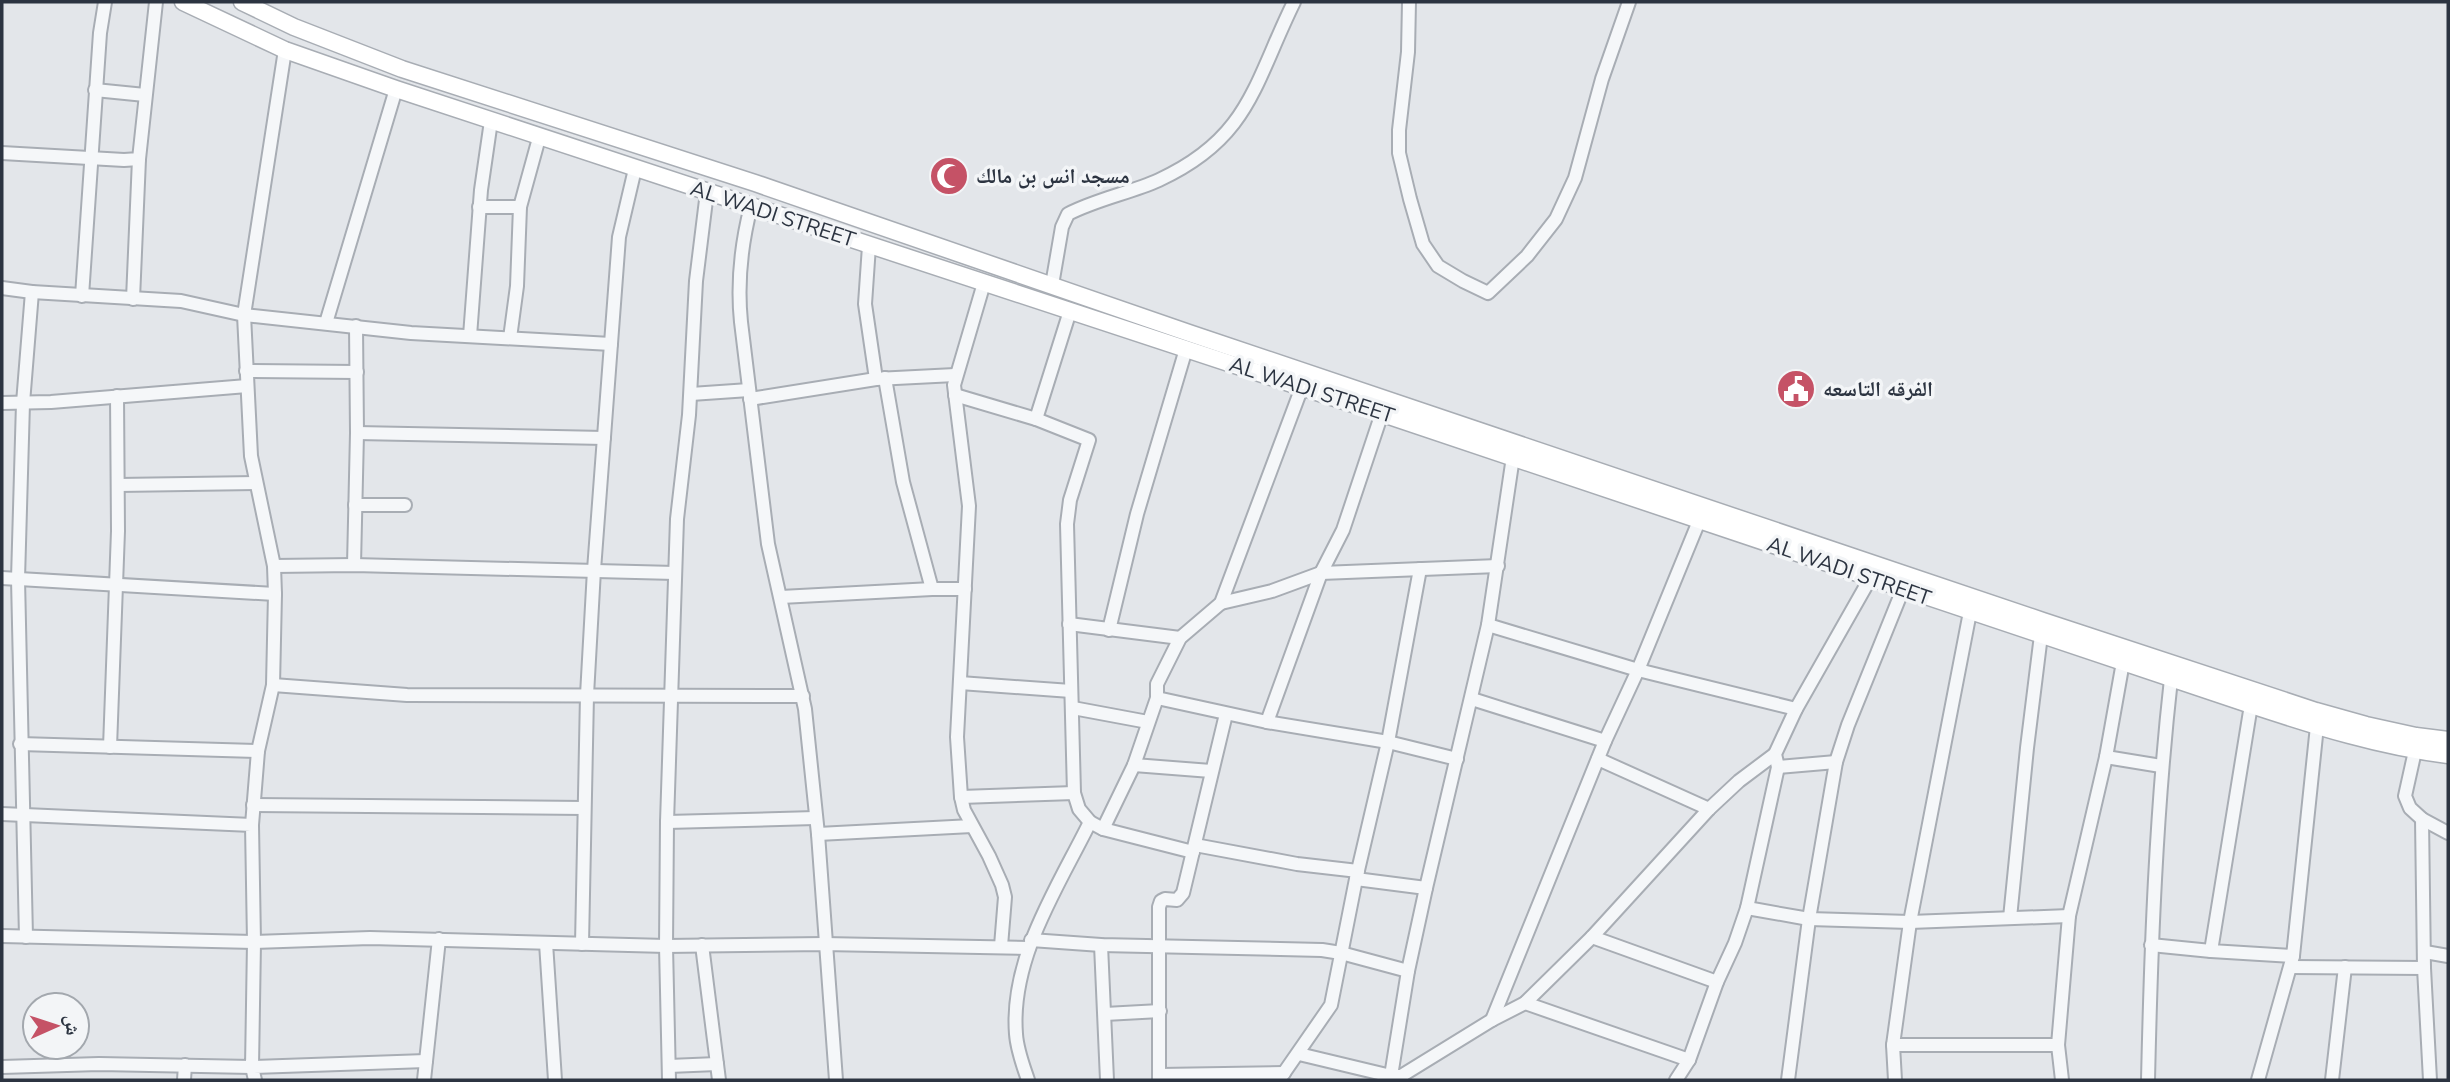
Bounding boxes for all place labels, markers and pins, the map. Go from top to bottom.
mosque icon: مسجد انس بن مالك [928,155,970,197]
place label: مسجد انس بن مالك [976,162,1130,190]
public building icon: الفرقه التاسعه [1775,368,1817,410]
place label: الفرقه التاسعه [1823,375,1933,403]

